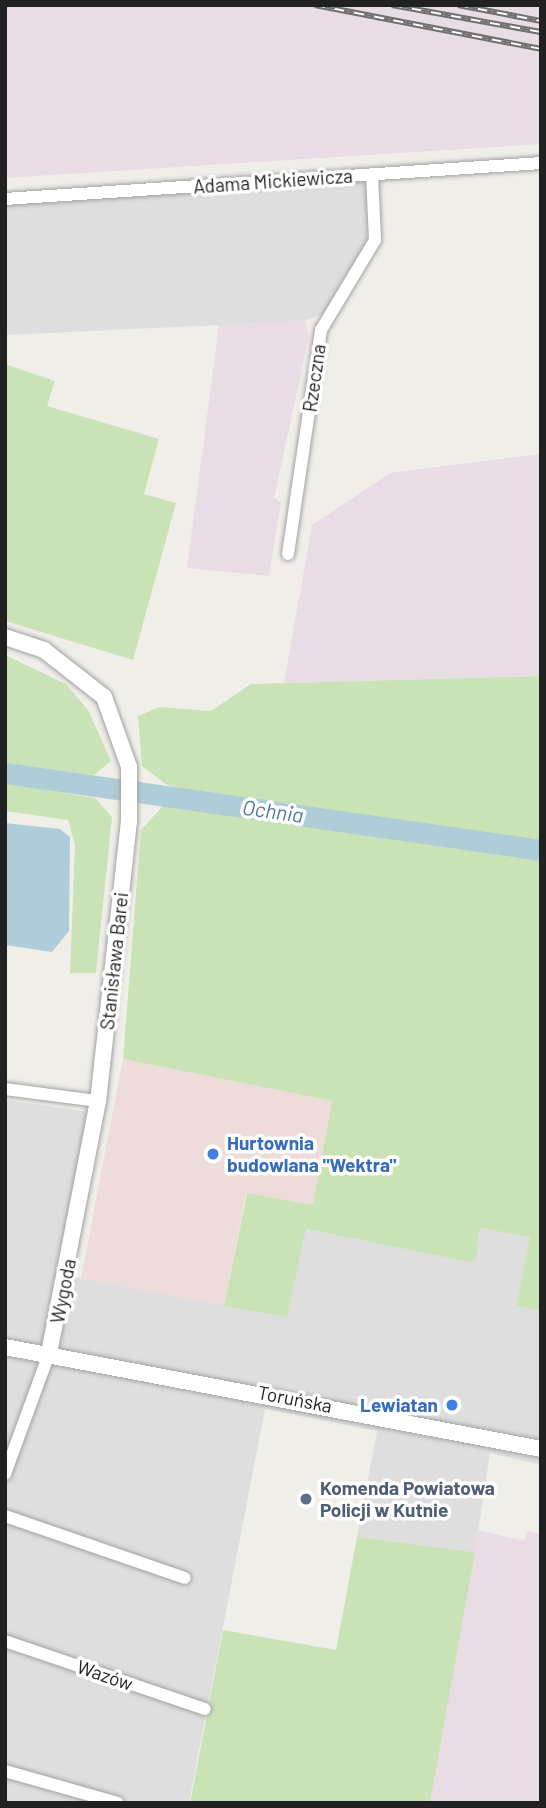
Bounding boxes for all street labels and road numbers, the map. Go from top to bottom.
street label: Adama Mickiewicza [193,164,353,198]
street label: Rzeczna [298,342,330,414]
street label: Stanisława Barei [95,891,133,1031]
street label: Wygoda [46,1257,80,1325]
street label: Toruńska [256,1381,334,1417]
street label: Wazów [74,1655,136,1695]

